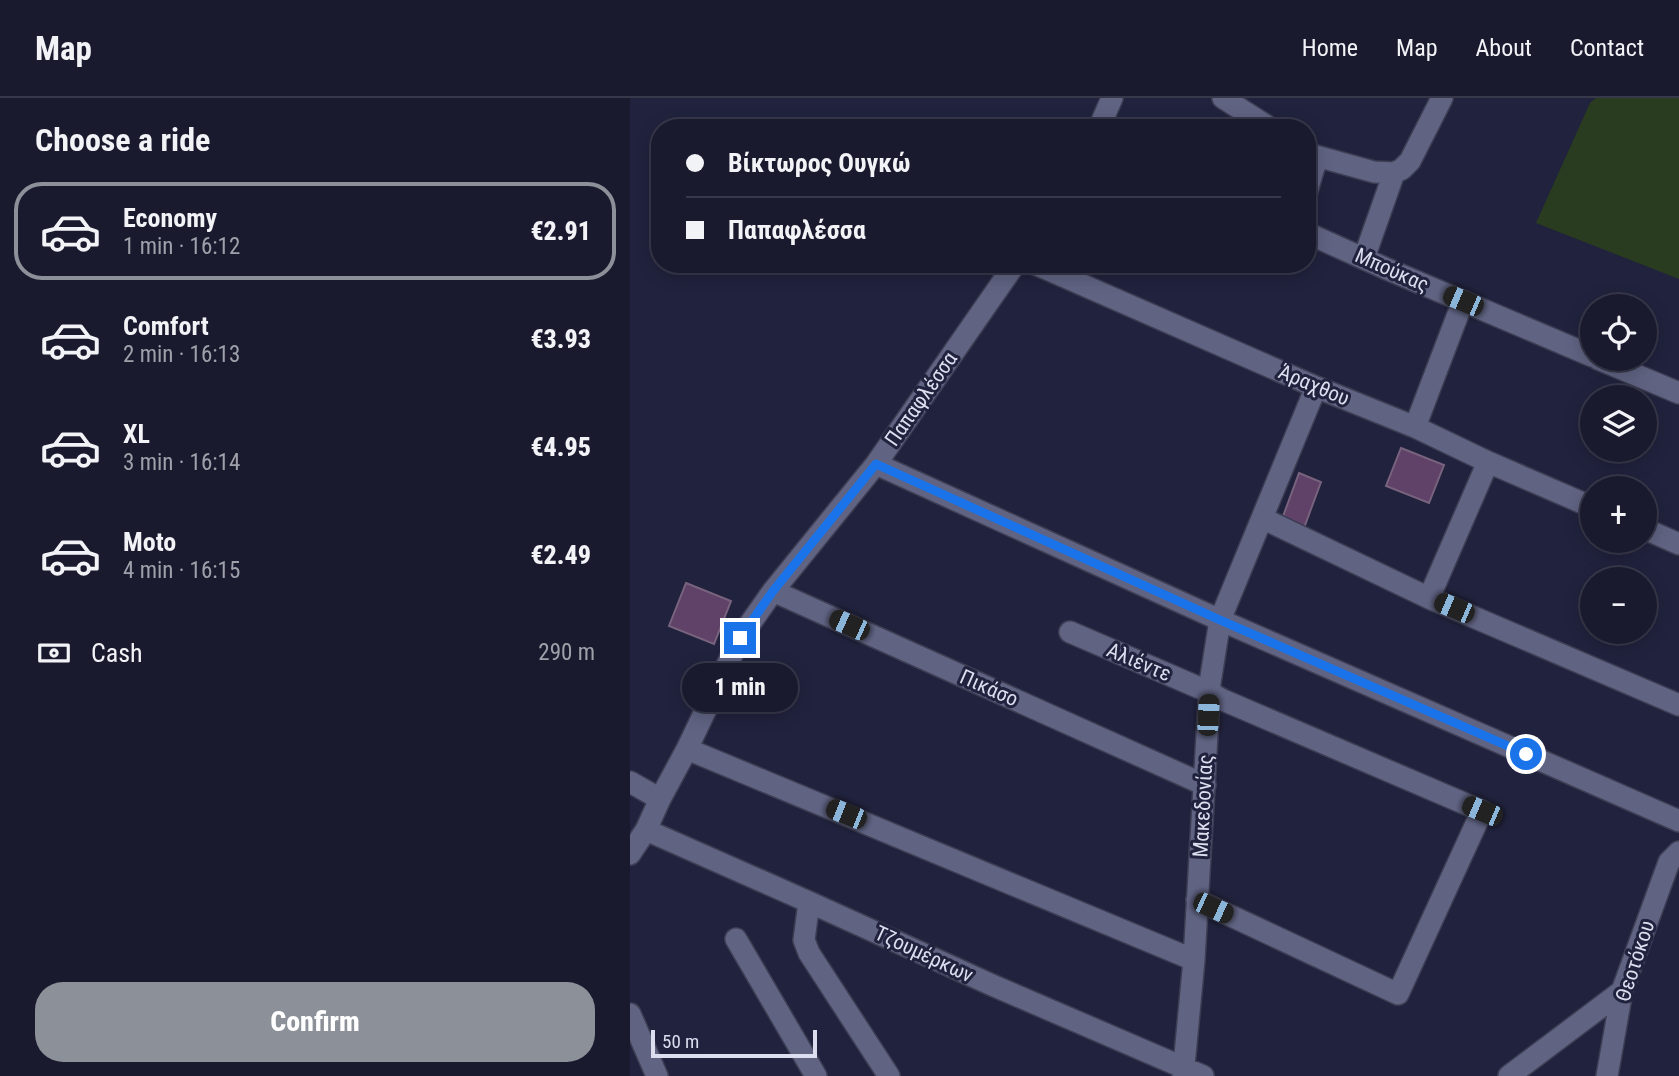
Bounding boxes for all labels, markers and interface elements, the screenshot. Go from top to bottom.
text: Map [35,29,92,68]
text: Home [1302,34,1358,62]
text: Map [1396,34,1438,62]
text: About [1476,34,1532,62]
text: Contact [1570,34,1644,62]
text: Choose a ride [35,121,210,159]
text: Βίκτωρος Ουγκώ [728,148,910,178]
icon: car [39,200,102,263]
text: Economy [123,203,217,233]
text: Παπαφλέσσα [728,215,866,245]
text: €2.91 [530,216,591,246]
text: 1 min · 16:12 [123,233,240,260]
street label: Μπούκας [1351,243,1433,297]
car [1440,283,1487,319]
map controls [1580,294,1657,644]
button: locate [1580,294,1657,371]
icon: car [39,308,102,371]
text: Comfort [123,311,209,341]
text: €3.93 [530,324,591,354]
text: 2 min · 16:13 [123,341,240,368]
street label: Παπαφλέσσα [880,347,962,451]
street label: Άραχθου [1275,359,1353,411]
button: layers [1580,385,1657,462]
icon: car [39,416,102,479]
text: XL [123,419,150,449]
text: €4.95 [530,432,591,462]
text: 3 min · 16:14 [123,449,240,476]
button: + [1580,476,1657,553]
icon: car [39,524,102,587]
text: Moto [123,527,176,557]
text: €2.49 [530,540,591,570]
text: 4 min · 16:15 [123,557,240,584]
button: − [1580,567,1657,644]
car [1431,590,1478,626]
car [826,607,873,643]
route end [724,622,756,654]
icon: cash [35,634,73,672]
text: Cash [91,638,143,668]
street label: Αλιέντε [1103,638,1175,686]
text: 290 m [538,639,595,666]
callout: 1 min [682,662,798,712]
street label: Πικάσο [956,665,1022,711]
text: 1 min [714,674,766,701]
car [1197,693,1220,737]
route start [1510,738,1542,770]
street label: Μακεδονίας [1188,754,1218,858]
car [1459,793,1506,829]
car [823,796,870,832]
car [1190,890,1237,926]
street label: Θεοτόκου [1611,918,1659,1004]
street label: Τζουμέρκων [871,921,977,987]
button: Confirm [35,982,595,1062]
scale bar [651,1027,817,1059]
text: 50 m [662,1030,699,1053]

